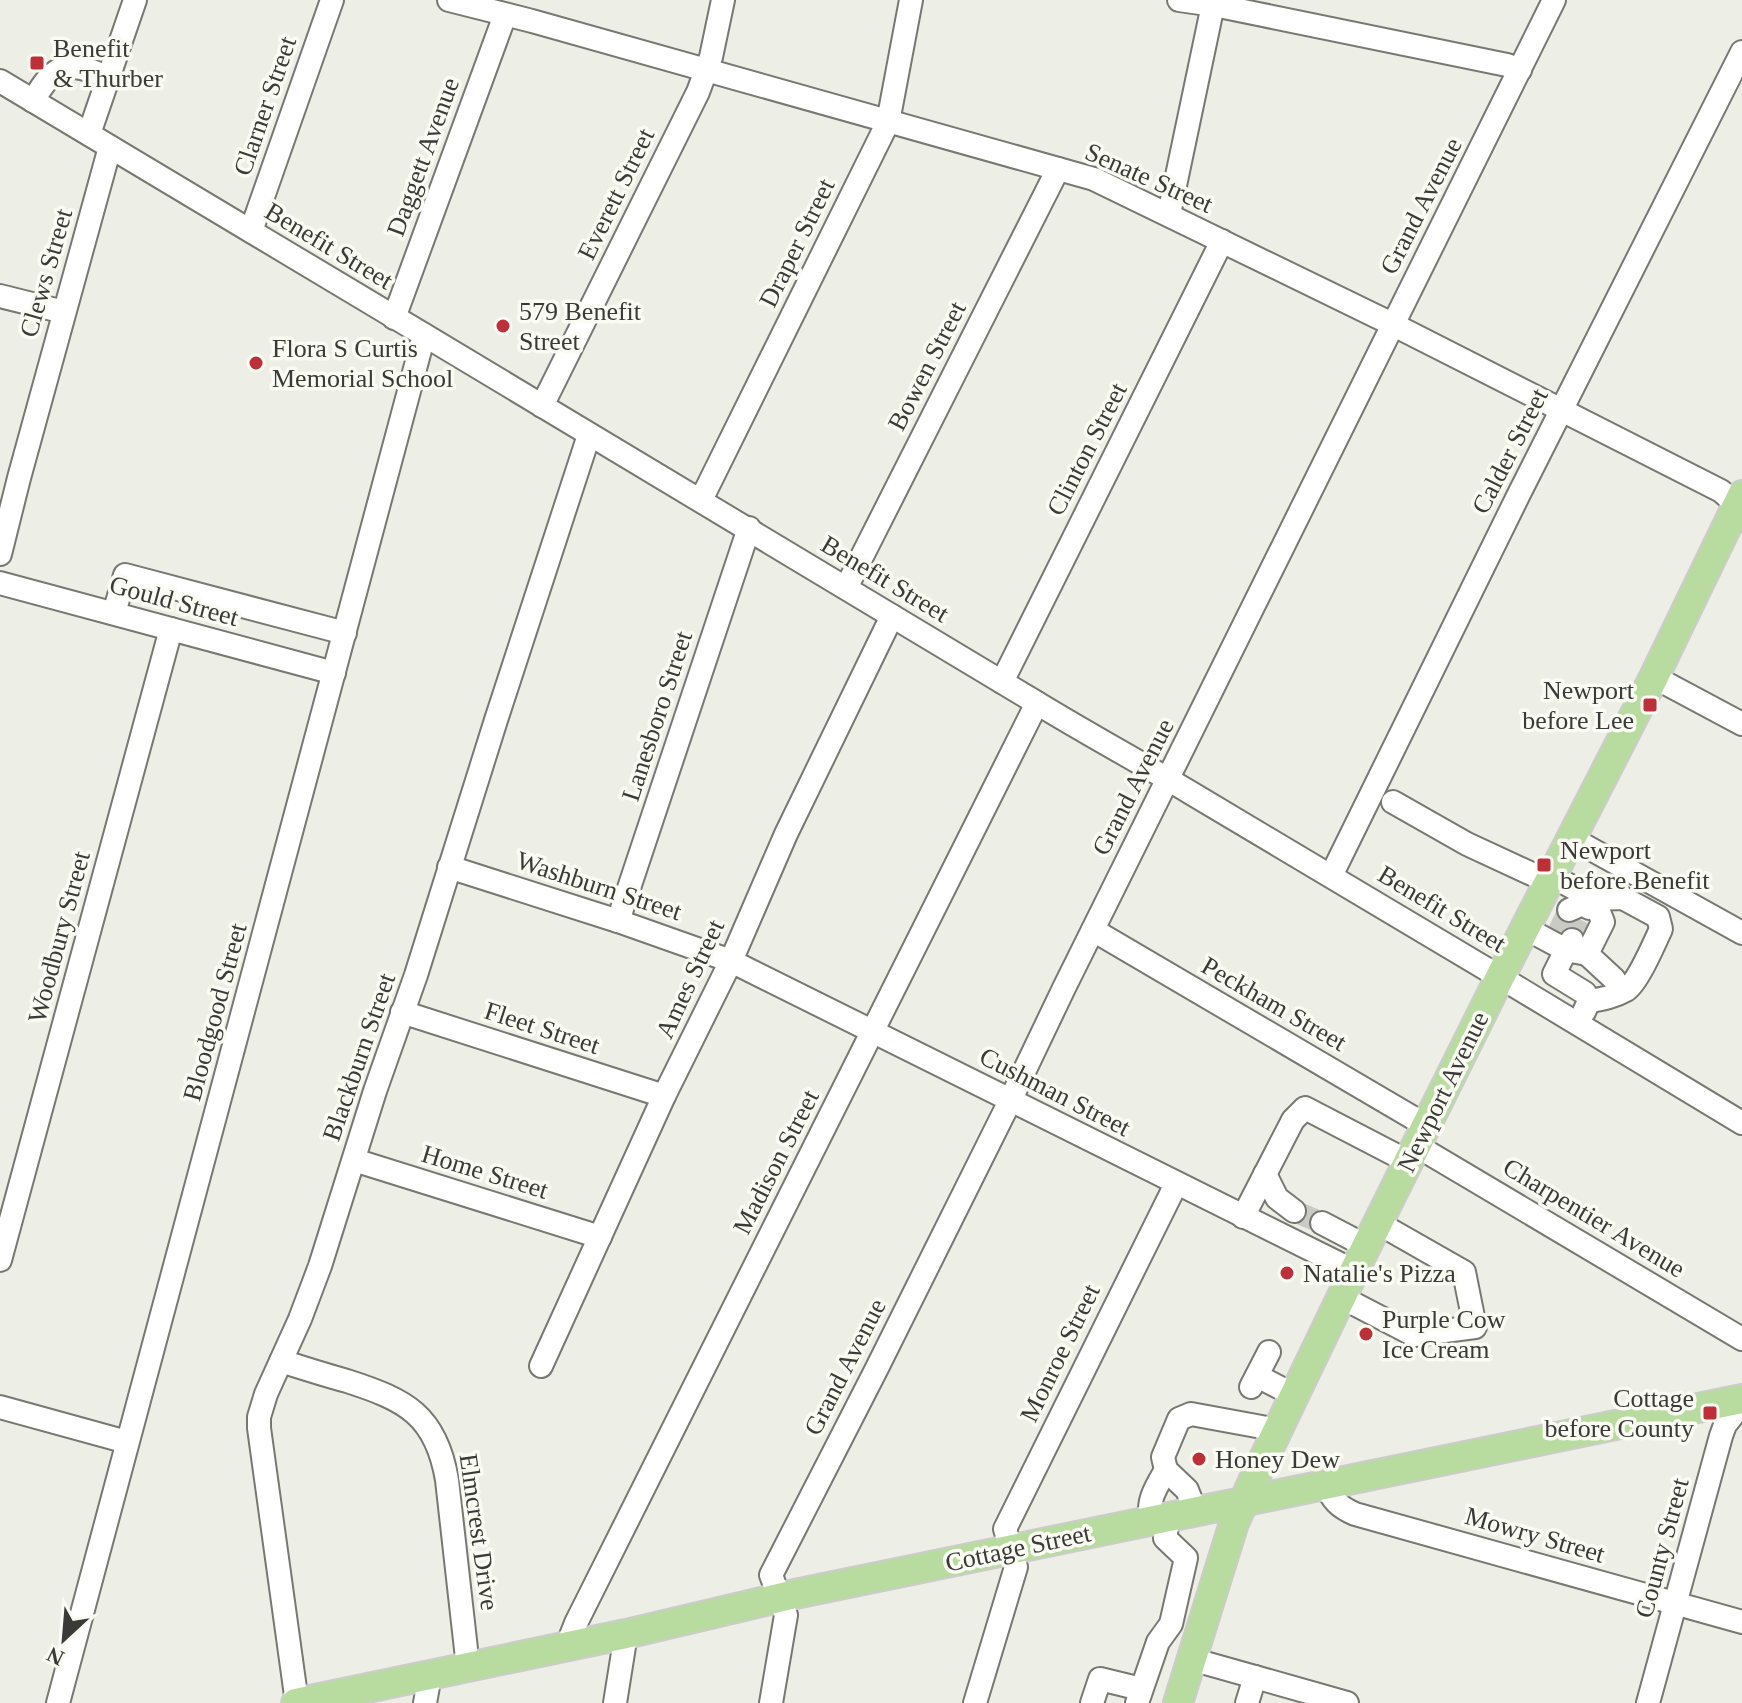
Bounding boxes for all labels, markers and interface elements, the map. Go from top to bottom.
street label: Clarner Street [228,32,303,179]
place label: Benefit & Thurber [53,34,163,93]
marker: Benefit & Thurber [28,54,46,72]
street label: Daggett Avenue [381,74,465,240]
street label: Everett Street [572,123,661,264]
street label: Grand Avenue [1374,133,1468,279]
street label: Senate Street [1081,137,1218,219]
street label: Draper Street [753,173,841,312]
street label: Benefit Street [260,197,399,296]
street label: Clews Street [14,205,78,341]
street label: Bowen Street [882,296,972,435]
place label: 579 Benefit Street [519,297,642,356]
marker: 579 Benefit Street [494,317,512,335]
place label: Flora S Curtis Memorial School [272,334,453,393]
marker: Flora S Curtis Memorial School [247,354,265,372]
street label: Clinton Street [1041,377,1133,520]
street label: Calder Street [1466,383,1554,518]
street label: Benefit Street [816,530,955,629]
street label: Gould Street [106,570,242,632]
street label: Lanesboro Street [616,627,698,805]
place label: Newport before Lee [1522,676,1635,735]
marker: Newport before Lee [1641,696,1659,714]
street label: Grand Avenue [1086,714,1180,860]
place label: Newport before Benefit [1560,836,1710,895]
street label: Washburn Street [513,846,686,927]
street label: Woodbury Street [22,847,96,1026]
marker: Newport before Benefit [1535,856,1553,874]
street label: Benefit Street [1373,860,1512,959]
street label: Ames Street [650,914,730,1043]
street label: Bloodgood Street [177,919,253,1104]
street label: Peckham Street [1196,951,1352,1058]
street label: Blackburn Street [317,969,402,1145]
street label: Fleet Street [481,996,604,1060]
street label: Newport Avenue [1392,1007,1494,1177]
street label: Cushman Street [975,1042,1136,1143]
street label: Madison Street [727,1084,825,1239]
street label: Home Street [418,1139,552,1205]
street label: Charpentier Avenue [1498,1152,1690,1284]
place label: Natalie's Pizza [1303,1259,1456,1288]
marker: Natalie's Pizza [1278,1264,1296,1282]
street label: Monroe Street [1014,1279,1106,1427]
street label: Grand Avenue [798,1294,892,1440]
place label: Purple Cow Ice Cream [1382,1305,1506,1364]
marker: Purple Cow Ice Cream [1357,1325,1375,1343]
place label: Cottage before County [1545,1384,1694,1443]
marker: Cottage before County [1701,1404,1719,1422]
place label: Honey Dew [1215,1445,1340,1474]
marker: Honey Dew [1190,1450,1208,1468]
street label: Elmcrest Drive [454,1452,504,1612]
street label: County Street [1629,1474,1695,1621]
street label: Mowry Street [1462,1501,1609,1569]
street label: Cottage Street [943,1518,1094,1578]
north arrow [24,1599,104,1679]
text: N [43,1642,68,1671]

